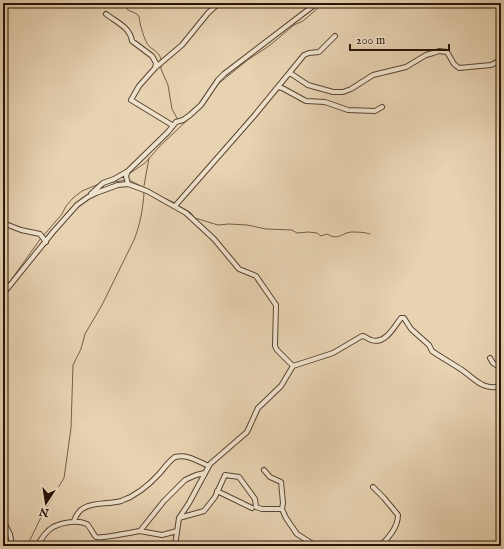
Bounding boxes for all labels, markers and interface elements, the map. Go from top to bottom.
scale bar [350,26,449,52]
text: 200 m [356,33,385,48]
north arrow [26,483,66,523]
text: N [38,504,51,520]

